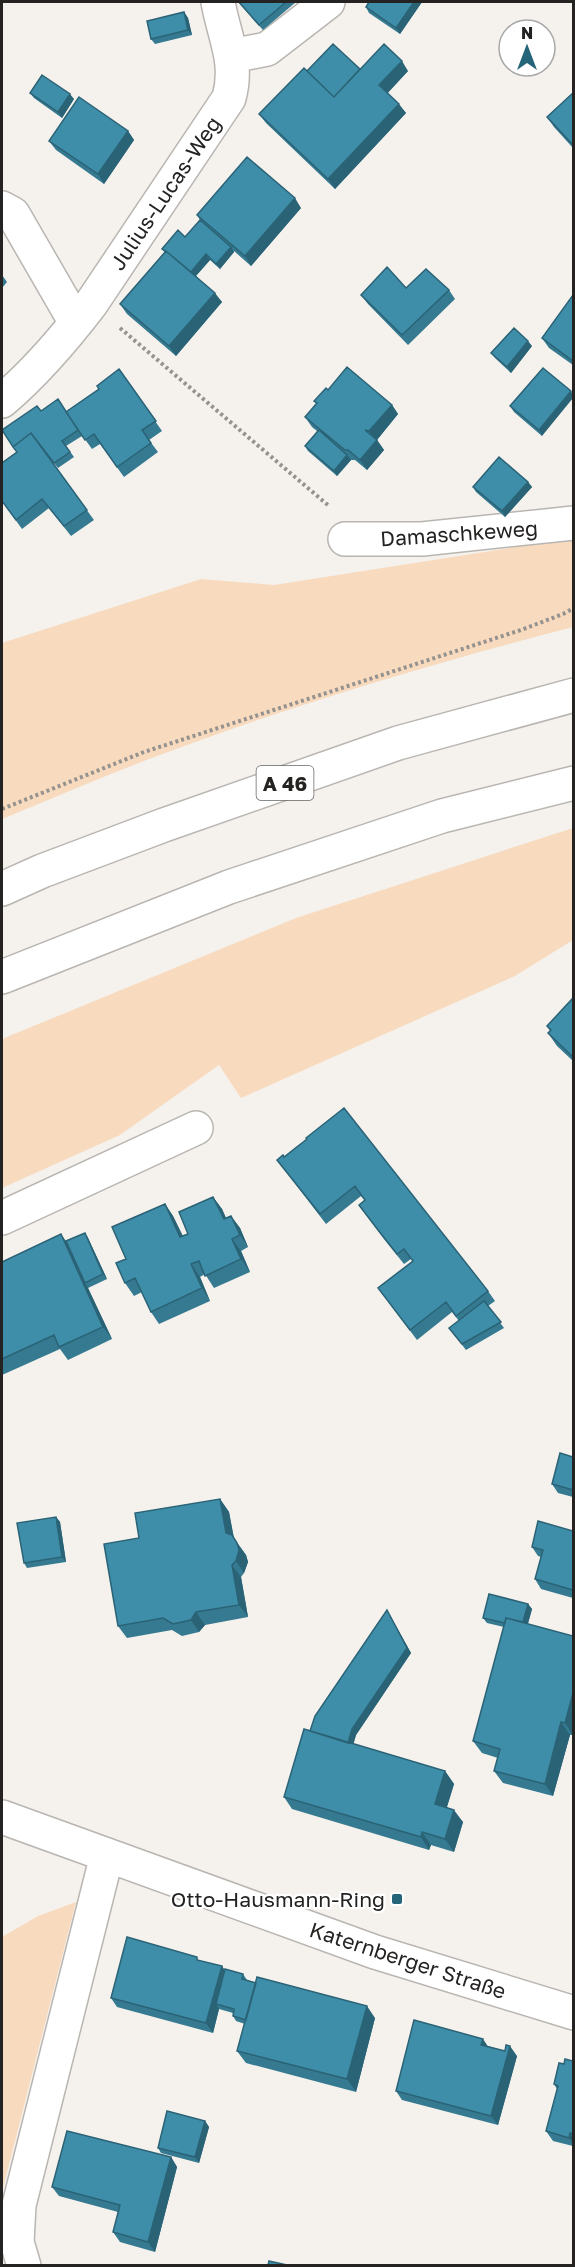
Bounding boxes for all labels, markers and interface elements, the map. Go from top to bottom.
north arrow [497,18,557,78]
text: N [521,23,533,43]
street label: Julius-Lucas-Weg [104,111,226,275]
street label: Damaschkeweg [379,515,539,551]
road number: A 46 [256,766,314,800]
place label: Otto-Hausmann-Ring [171,1886,385,1912]
marker: Otto-Hausmann-Ring [390,1892,404,1906]
street label: Katernberger Straße [307,1916,509,2004]

